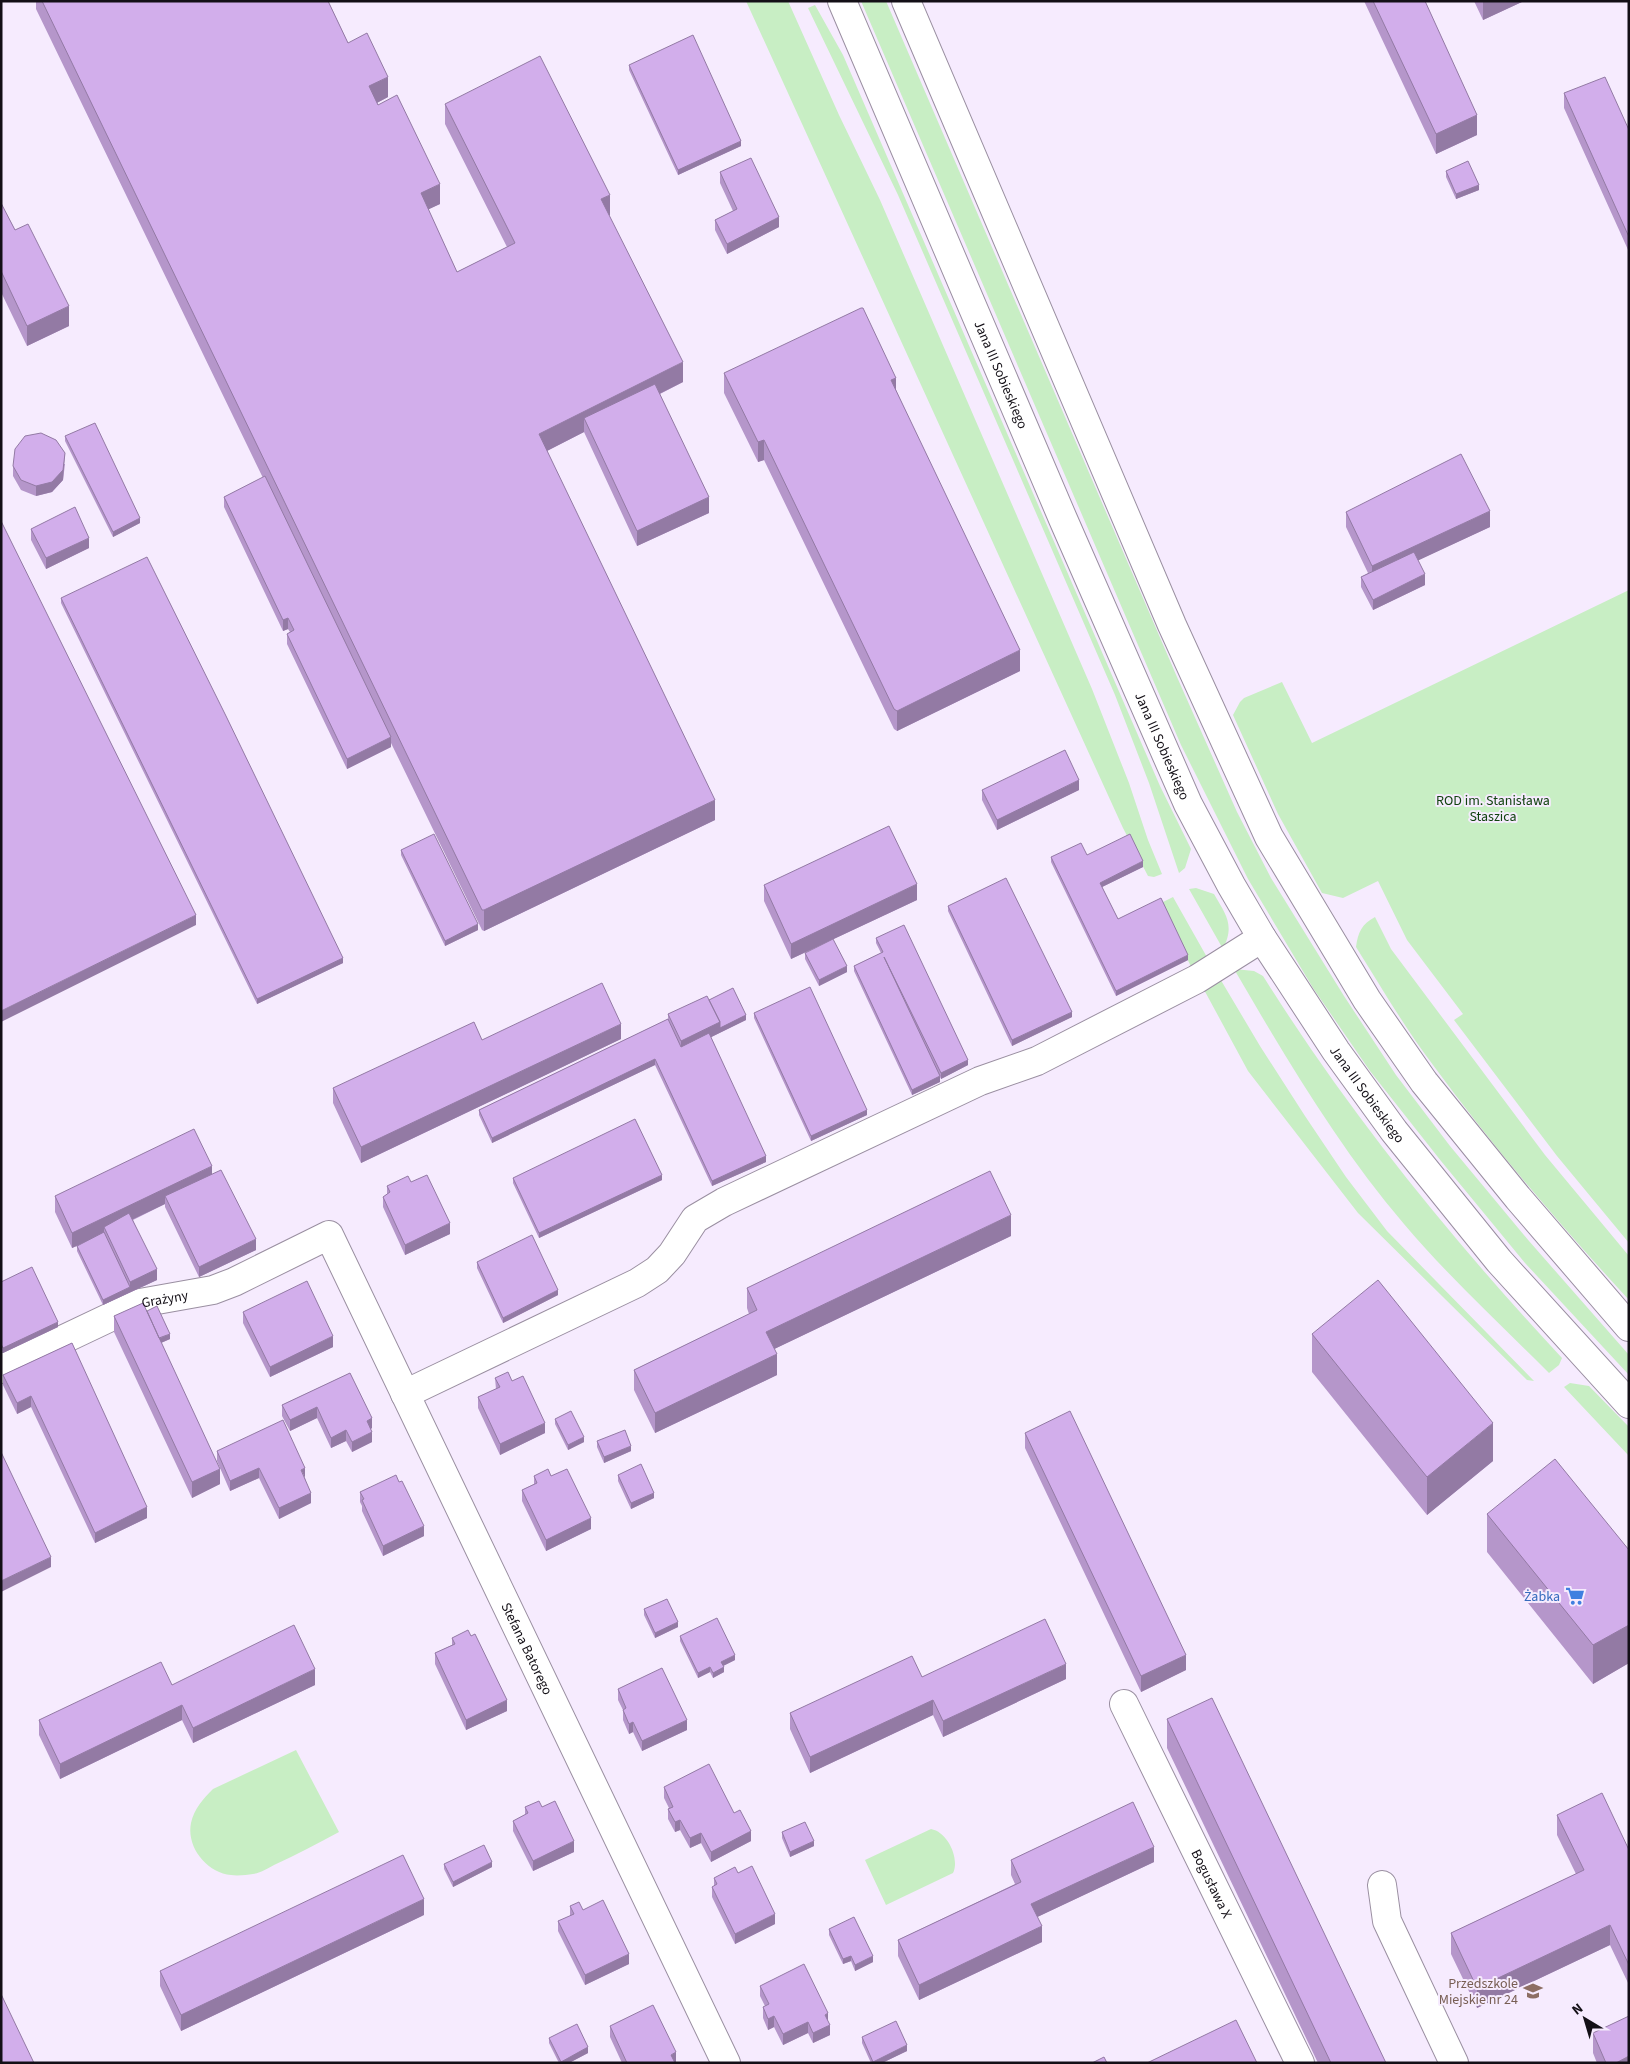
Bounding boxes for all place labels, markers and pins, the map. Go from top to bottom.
supermarket icon: Żabka [1564,1585,1586,1607]
place label: Żabka [1524,1587,1560,1607]
place label: Przedszkole Miejskie nr 24 [1439,1974,1518,2010]
school or university icon: Przedszkole Miejskie nr 24 [1522,1980,1544,2002]

